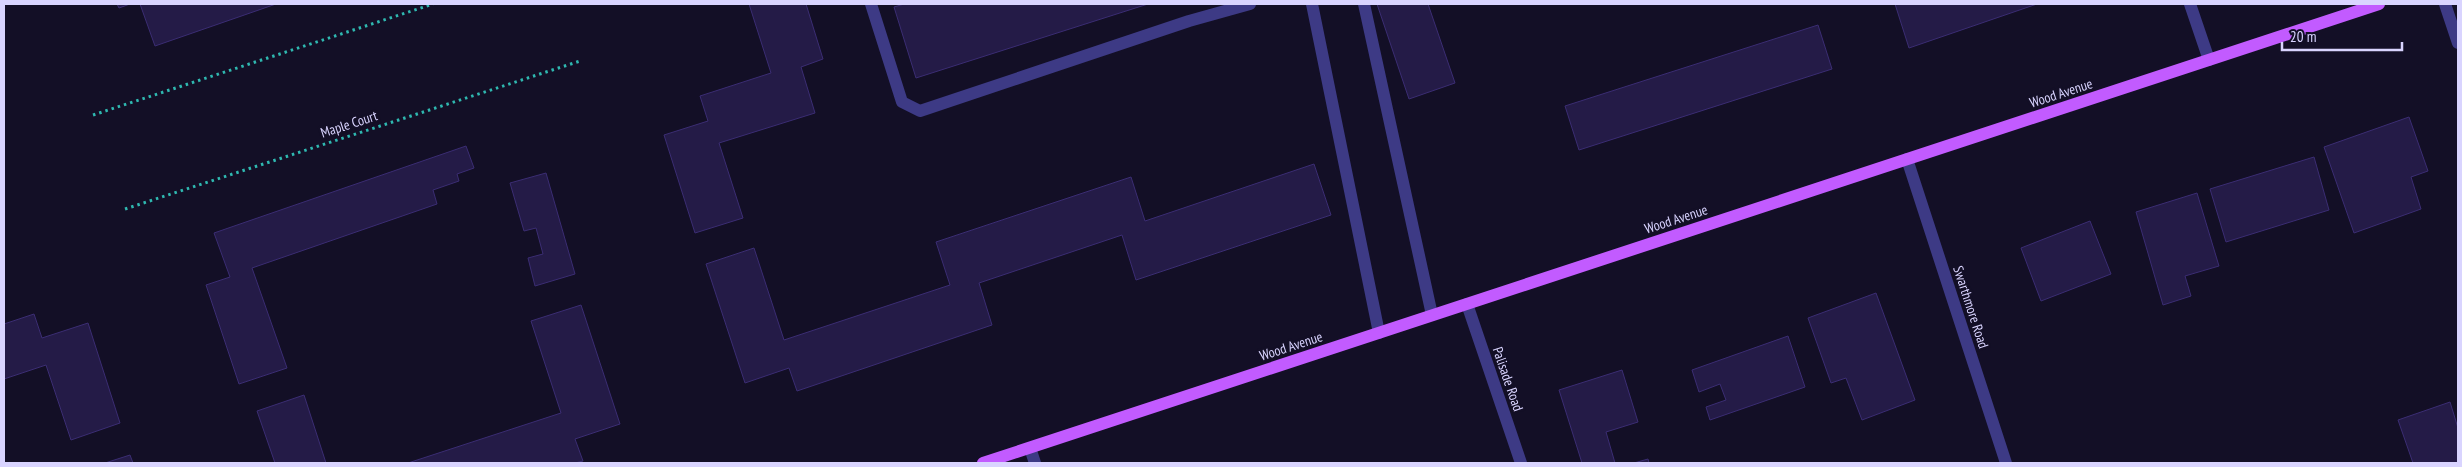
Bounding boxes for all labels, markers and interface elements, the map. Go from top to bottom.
scale bar [2282,20,2402,52]
text: 20 m [2290,27,2316,46]
street label: Wood Avenue [2027,74,2095,112]
street label: Maple Court [318,106,380,142]
street label: Wood Avenue [1642,200,1710,238]
street label: Swarthmore Road [1949,263,1993,351]
street label: Wood Avenue [1257,327,1325,365]
street label: Palisade Road [1489,344,1527,414]

